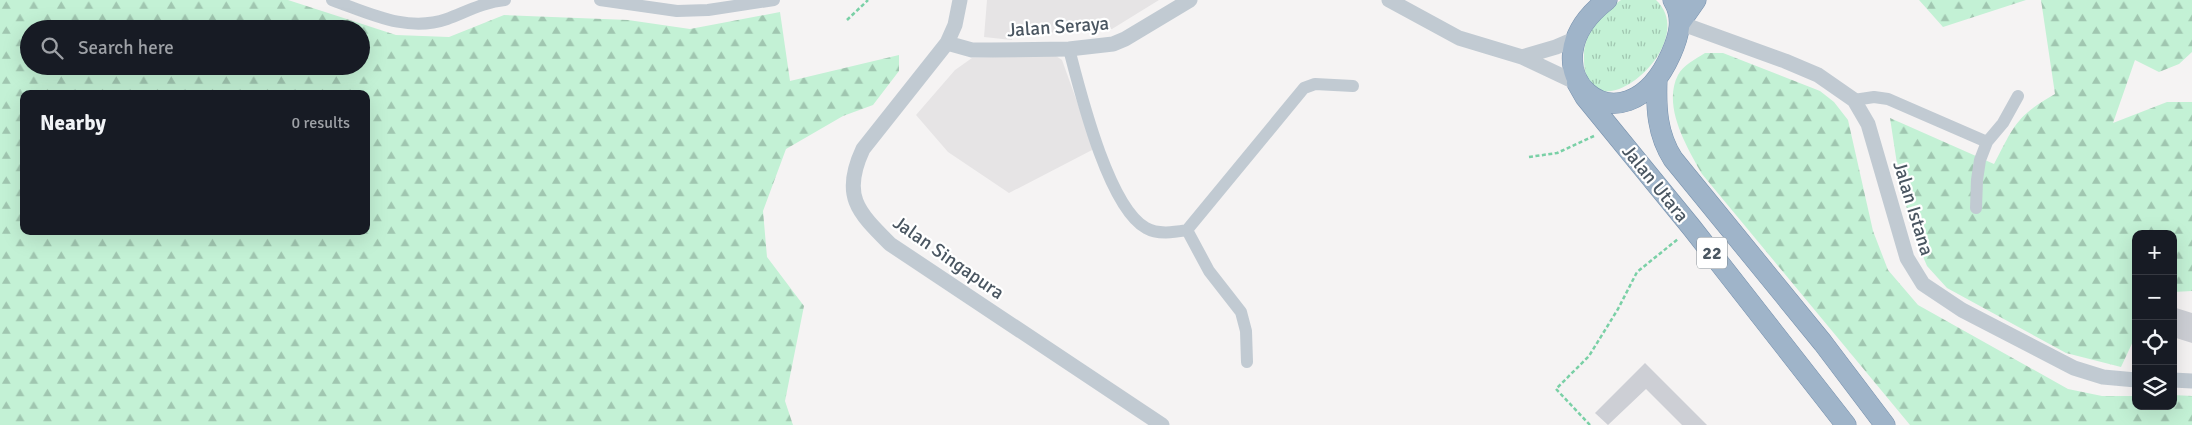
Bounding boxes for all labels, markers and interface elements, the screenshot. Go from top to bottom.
street label: Jalan Seraya [1006,11,1110,43]
search box [20,20,370,75]
icon: search [38,34,66,62]
text: Search here [78,36,174,60]
text: Nearby [40,110,106,136]
text: 0 results [291,113,350,133]
street label: Jalan Utara [1617,140,1694,227]
street label: Jalan Istana [1887,158,1939,258]
street label: Jalan Singapura [888,211,1009,305]
map controls [2132,230,2177,410]
button: + [2132,230,2177,275]
road number: 22 [1697,238,1727,268]
button: − [2132,275,2177,320]
button: locate [2132,320,2177,365]
button: layers [2132,365,2177,410]

